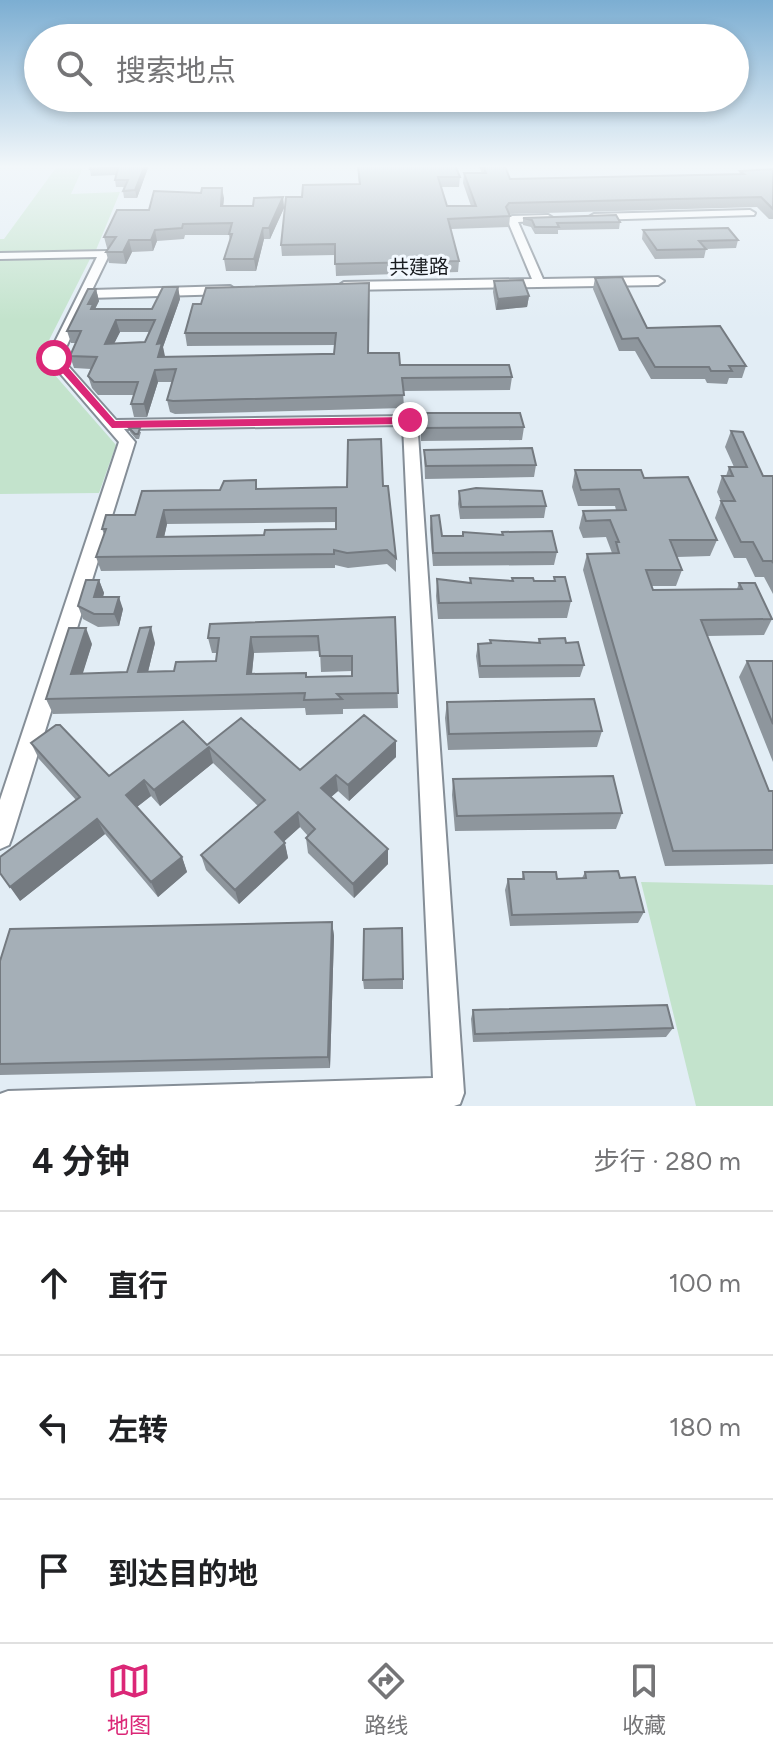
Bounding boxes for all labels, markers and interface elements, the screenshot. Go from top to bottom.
search box [24,24,749,112]
icon: search [52,46,96,90]
text: 搜索地点 [116,52,236,89]
street label: 共建路 [389,254,449,280]
route start [36,340,72,376]
route end [392,402,428,438]
text: 4 分钟 [32,1141,130,1182]
text: 步行 · 280 m [594,1145,741,1177]
icon: ahead [32,1261,76,1305]
text: 直行 [108,1267,168,1304]
text: 100 m [668,1267,741,1299]
icon: left [32,1405,76,1449]
text: 左转 [108,1411,168,1448]
text: 180 m [669,1411,741,1443]
icon: arrive [32,1549,76,1593]
text: 到达目的地 [108,1555,258,1592]
tab: 地图 [107,1659,151,1739]
tab: 路线 [364,1659,408,1739]
tab: 收藏 [622,1659,666,1739]

